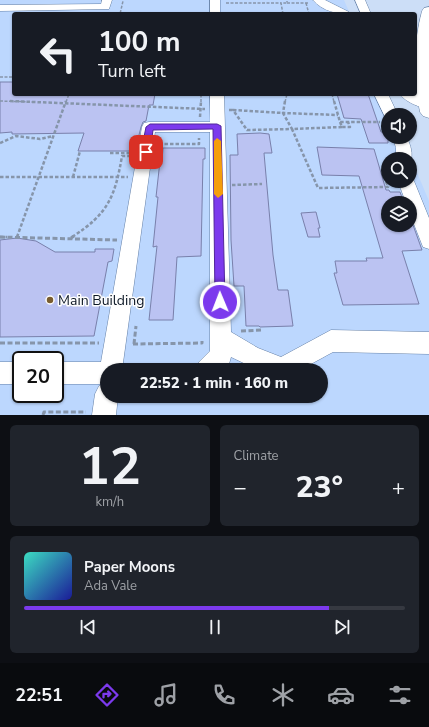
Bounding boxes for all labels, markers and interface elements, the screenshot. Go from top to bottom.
text: 100 m [98,23,181,61]
icon: left [32,28,84,80]
text: Turn left [98,59,166,83]
map controls [381,108,417,232]
button: sound [381,108,417,144]
pin [129,135,163,169]
icon: arrive [135,141,157,163]
button: search [381,152,417,188]
button: layers [381,196,417,232]
position arrow [199,281,241,323]
place label: Main Building [58,291,144,310]
marker: Main Building [45,295,55,305]
speed limit sign: 20 [12,351,64,403]
text: 22:52 · 1 min · 160 m [140,373,288,393]
text: 12 [79,431,141,502]
text: Climate [234,447,279,465]
text: 23° [295,467,343,508]
text: − [234,473,247,503]
text: + [392,473,405,503]
text: km/h [95,493,124,511]
text: Paper Moons [84,557,175,577]
text: Ada Vale [84,577,137,595]
icon: previous [77,616,99,638]
icon: pause [204,616,226,638]
icon: next [331,616,353,638]
icon: directions [93,681,121,709]
icon: music [152,681,180,709]
icon: phone [210,681,238,709]
icon: climate [269,681,297,709]
icon: car [327,681,355,709]
icon: filters [386,681,414,709]
text: 22:51 [15,683,63,707]

